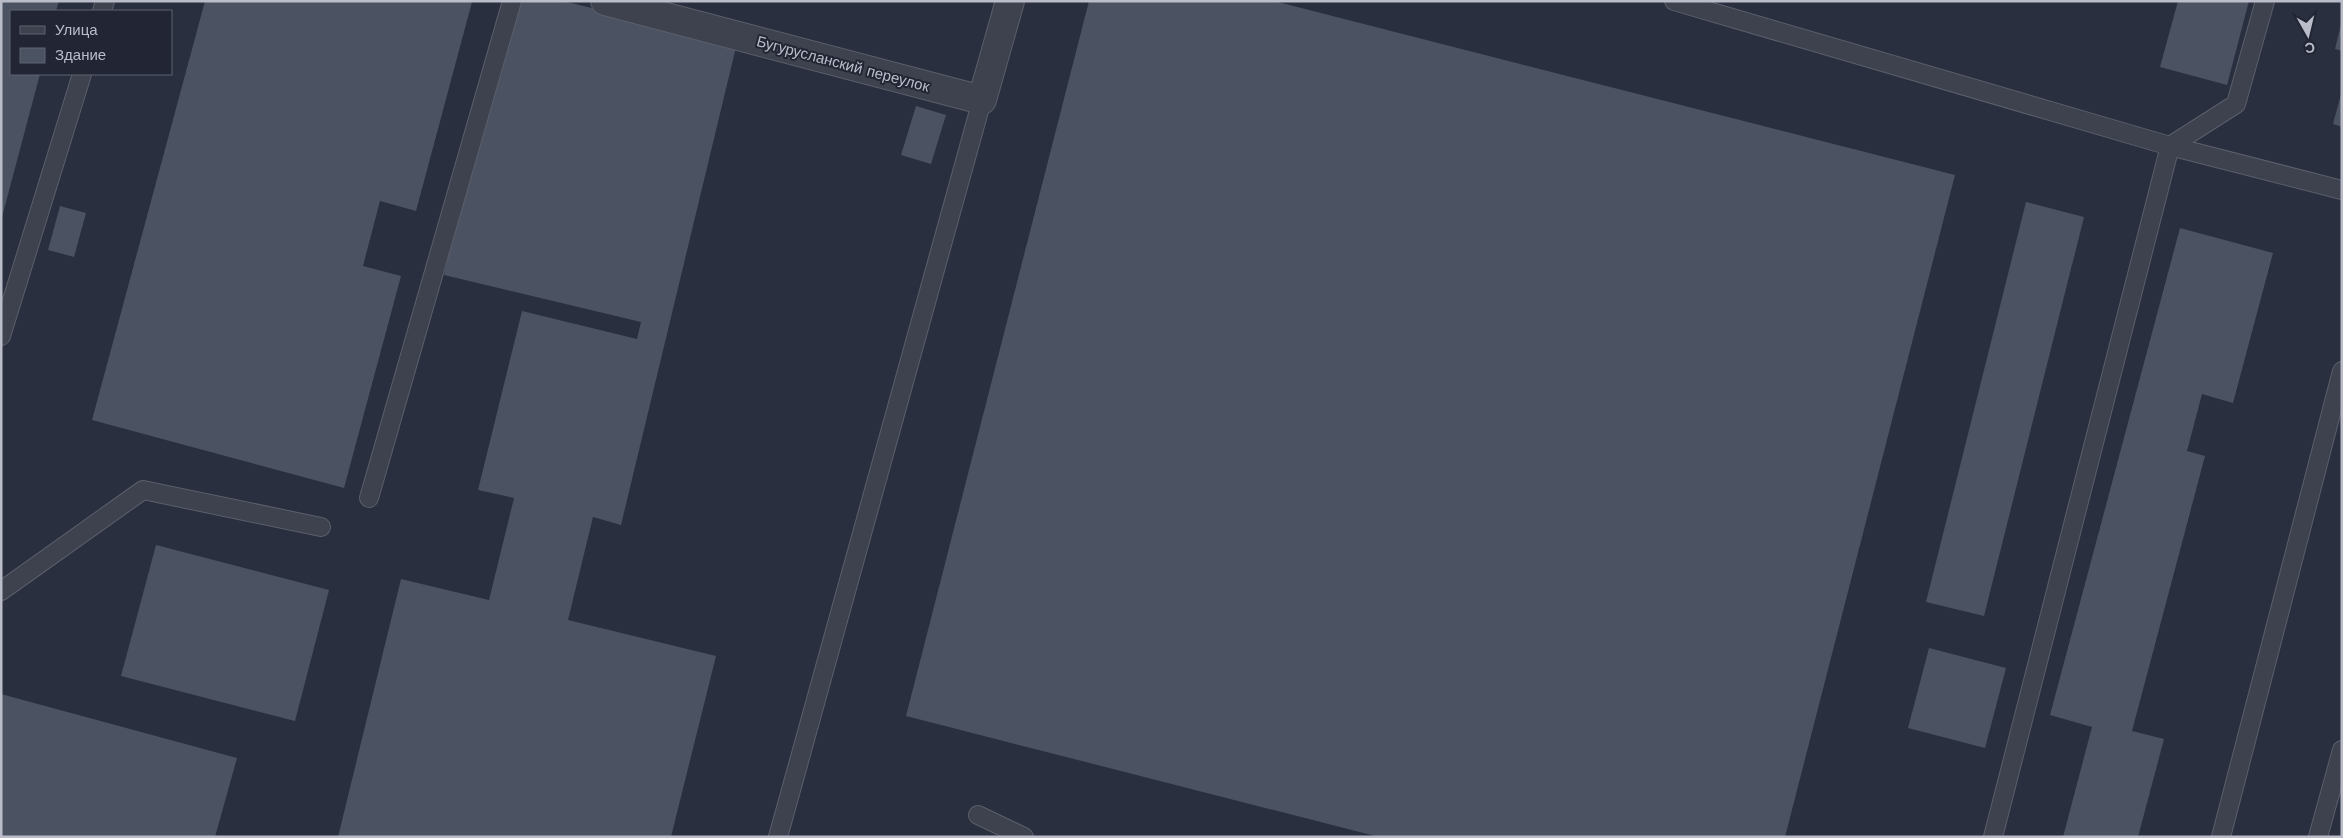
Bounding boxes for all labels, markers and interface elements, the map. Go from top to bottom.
legend [10,10,172,75]
north arrow [2283,10,2333,60]
text: Улица [55,21,98,39]
street label: Бугурусланский переулок [755,32,932,96]
text: С [2304,39,2316,57]
text: Здание [55,46,106,64]

